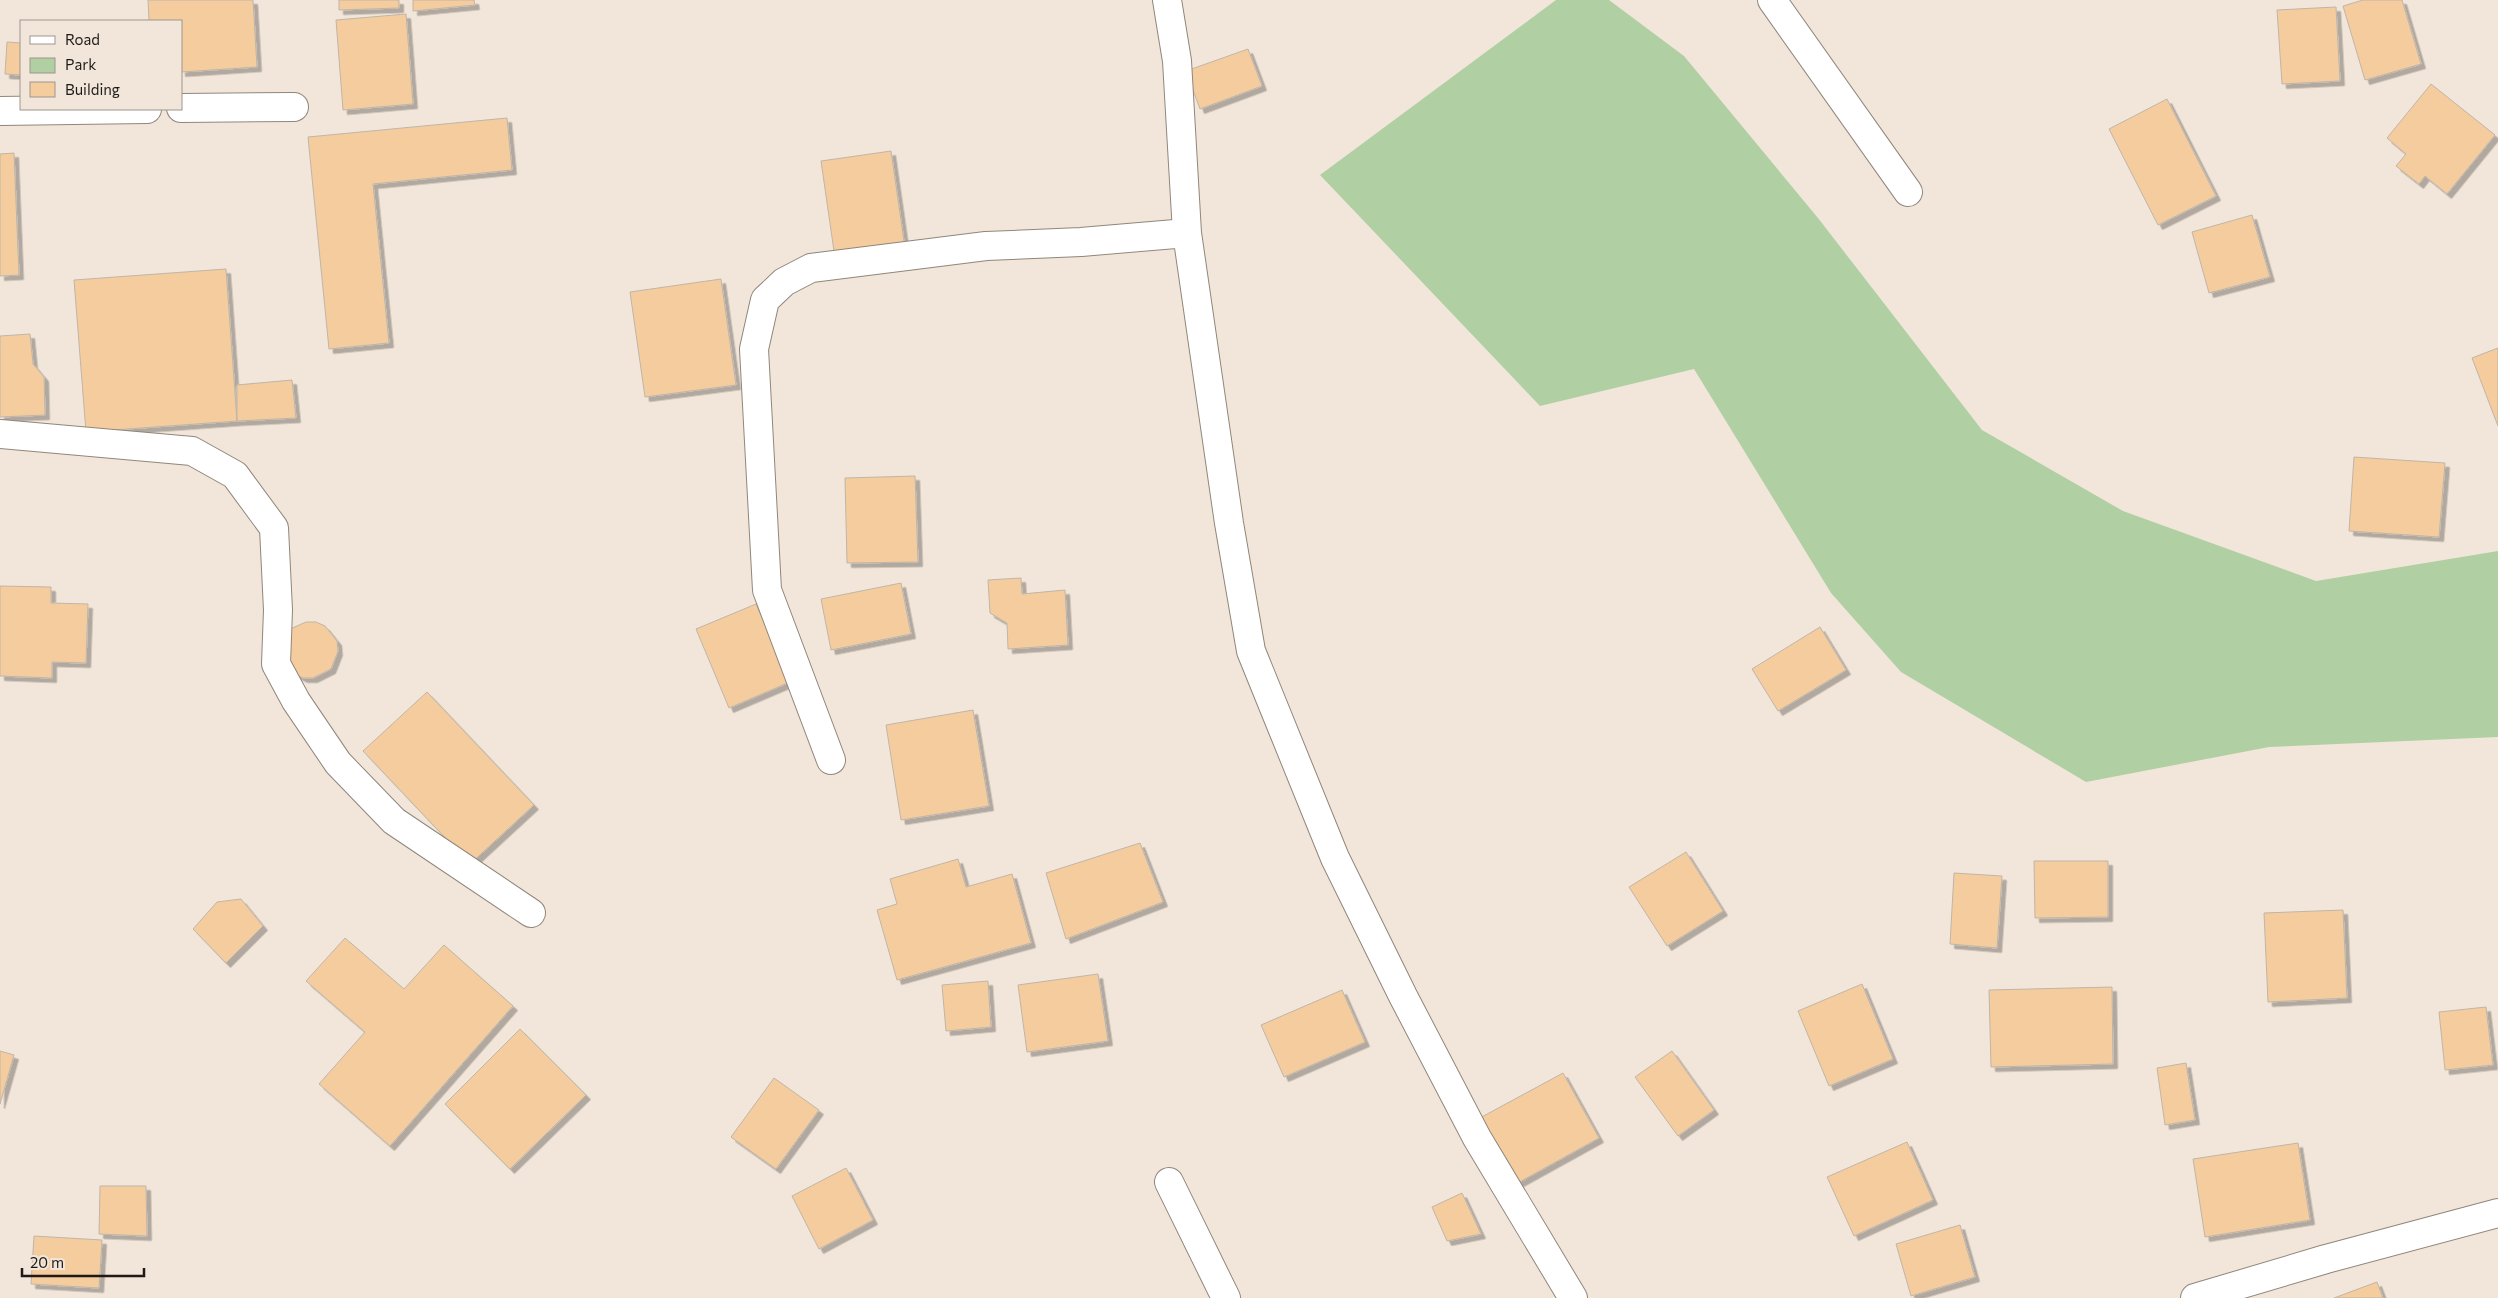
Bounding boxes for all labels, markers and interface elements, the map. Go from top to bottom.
legend [20,20,182,110]
text: Road [65,30,100,48]
text: Park [65,55,96,73]
text: Building [65,80,120,98]
scale bar [22,1246,145,1278]
text: 20 m [30,1253,64,1271]

